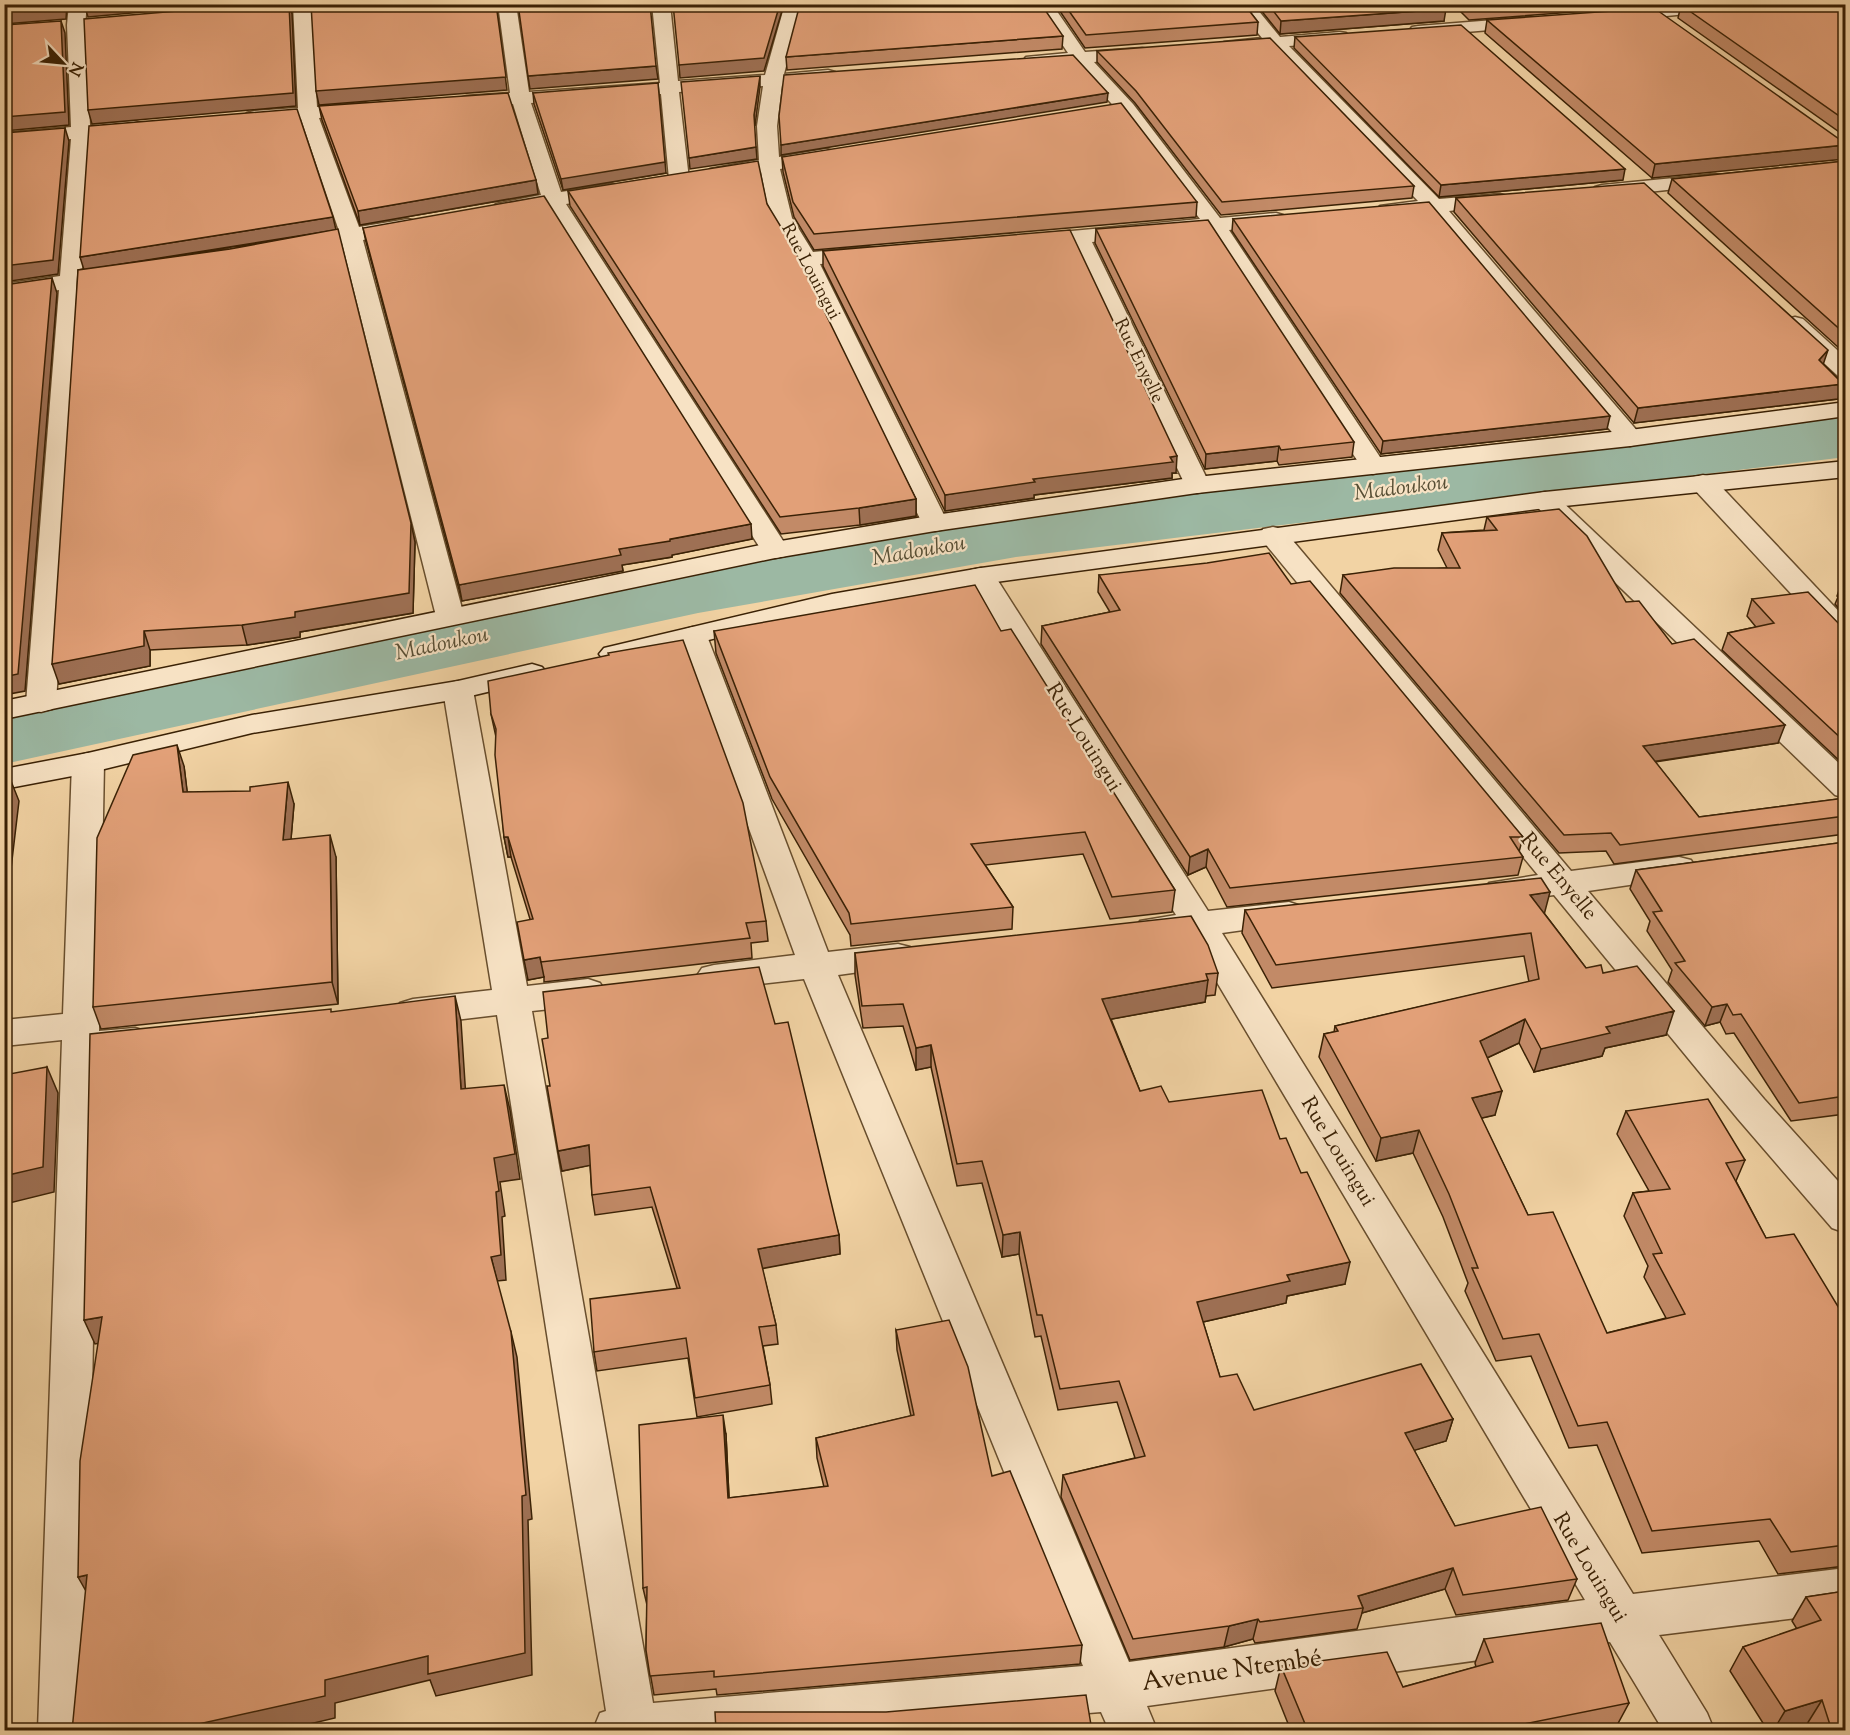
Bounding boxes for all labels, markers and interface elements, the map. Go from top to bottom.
north arrow [33,33,93,93]
text: N [61,58,87,79]
street label: Rue Louingui [774,219,846,325]
street label: Rue Enyelle [1106,314,1170,408]
water label: Madoukou [1352,467,1450,511]
water label: Madoukou [870,528,969,576]
water label: Madoukou [392,619,492,670]
street label: Rue Louingui [1038,678,1128,798]
street label: Rue Enyelle [1512,827,1604,927]
street label: Rue Louingui [1292,1091,1382,1213]
street label: Rue Louingui [1544,1507,1634,1629]
street label: Avenue Ntembé [1139,1640,1325,1702]

